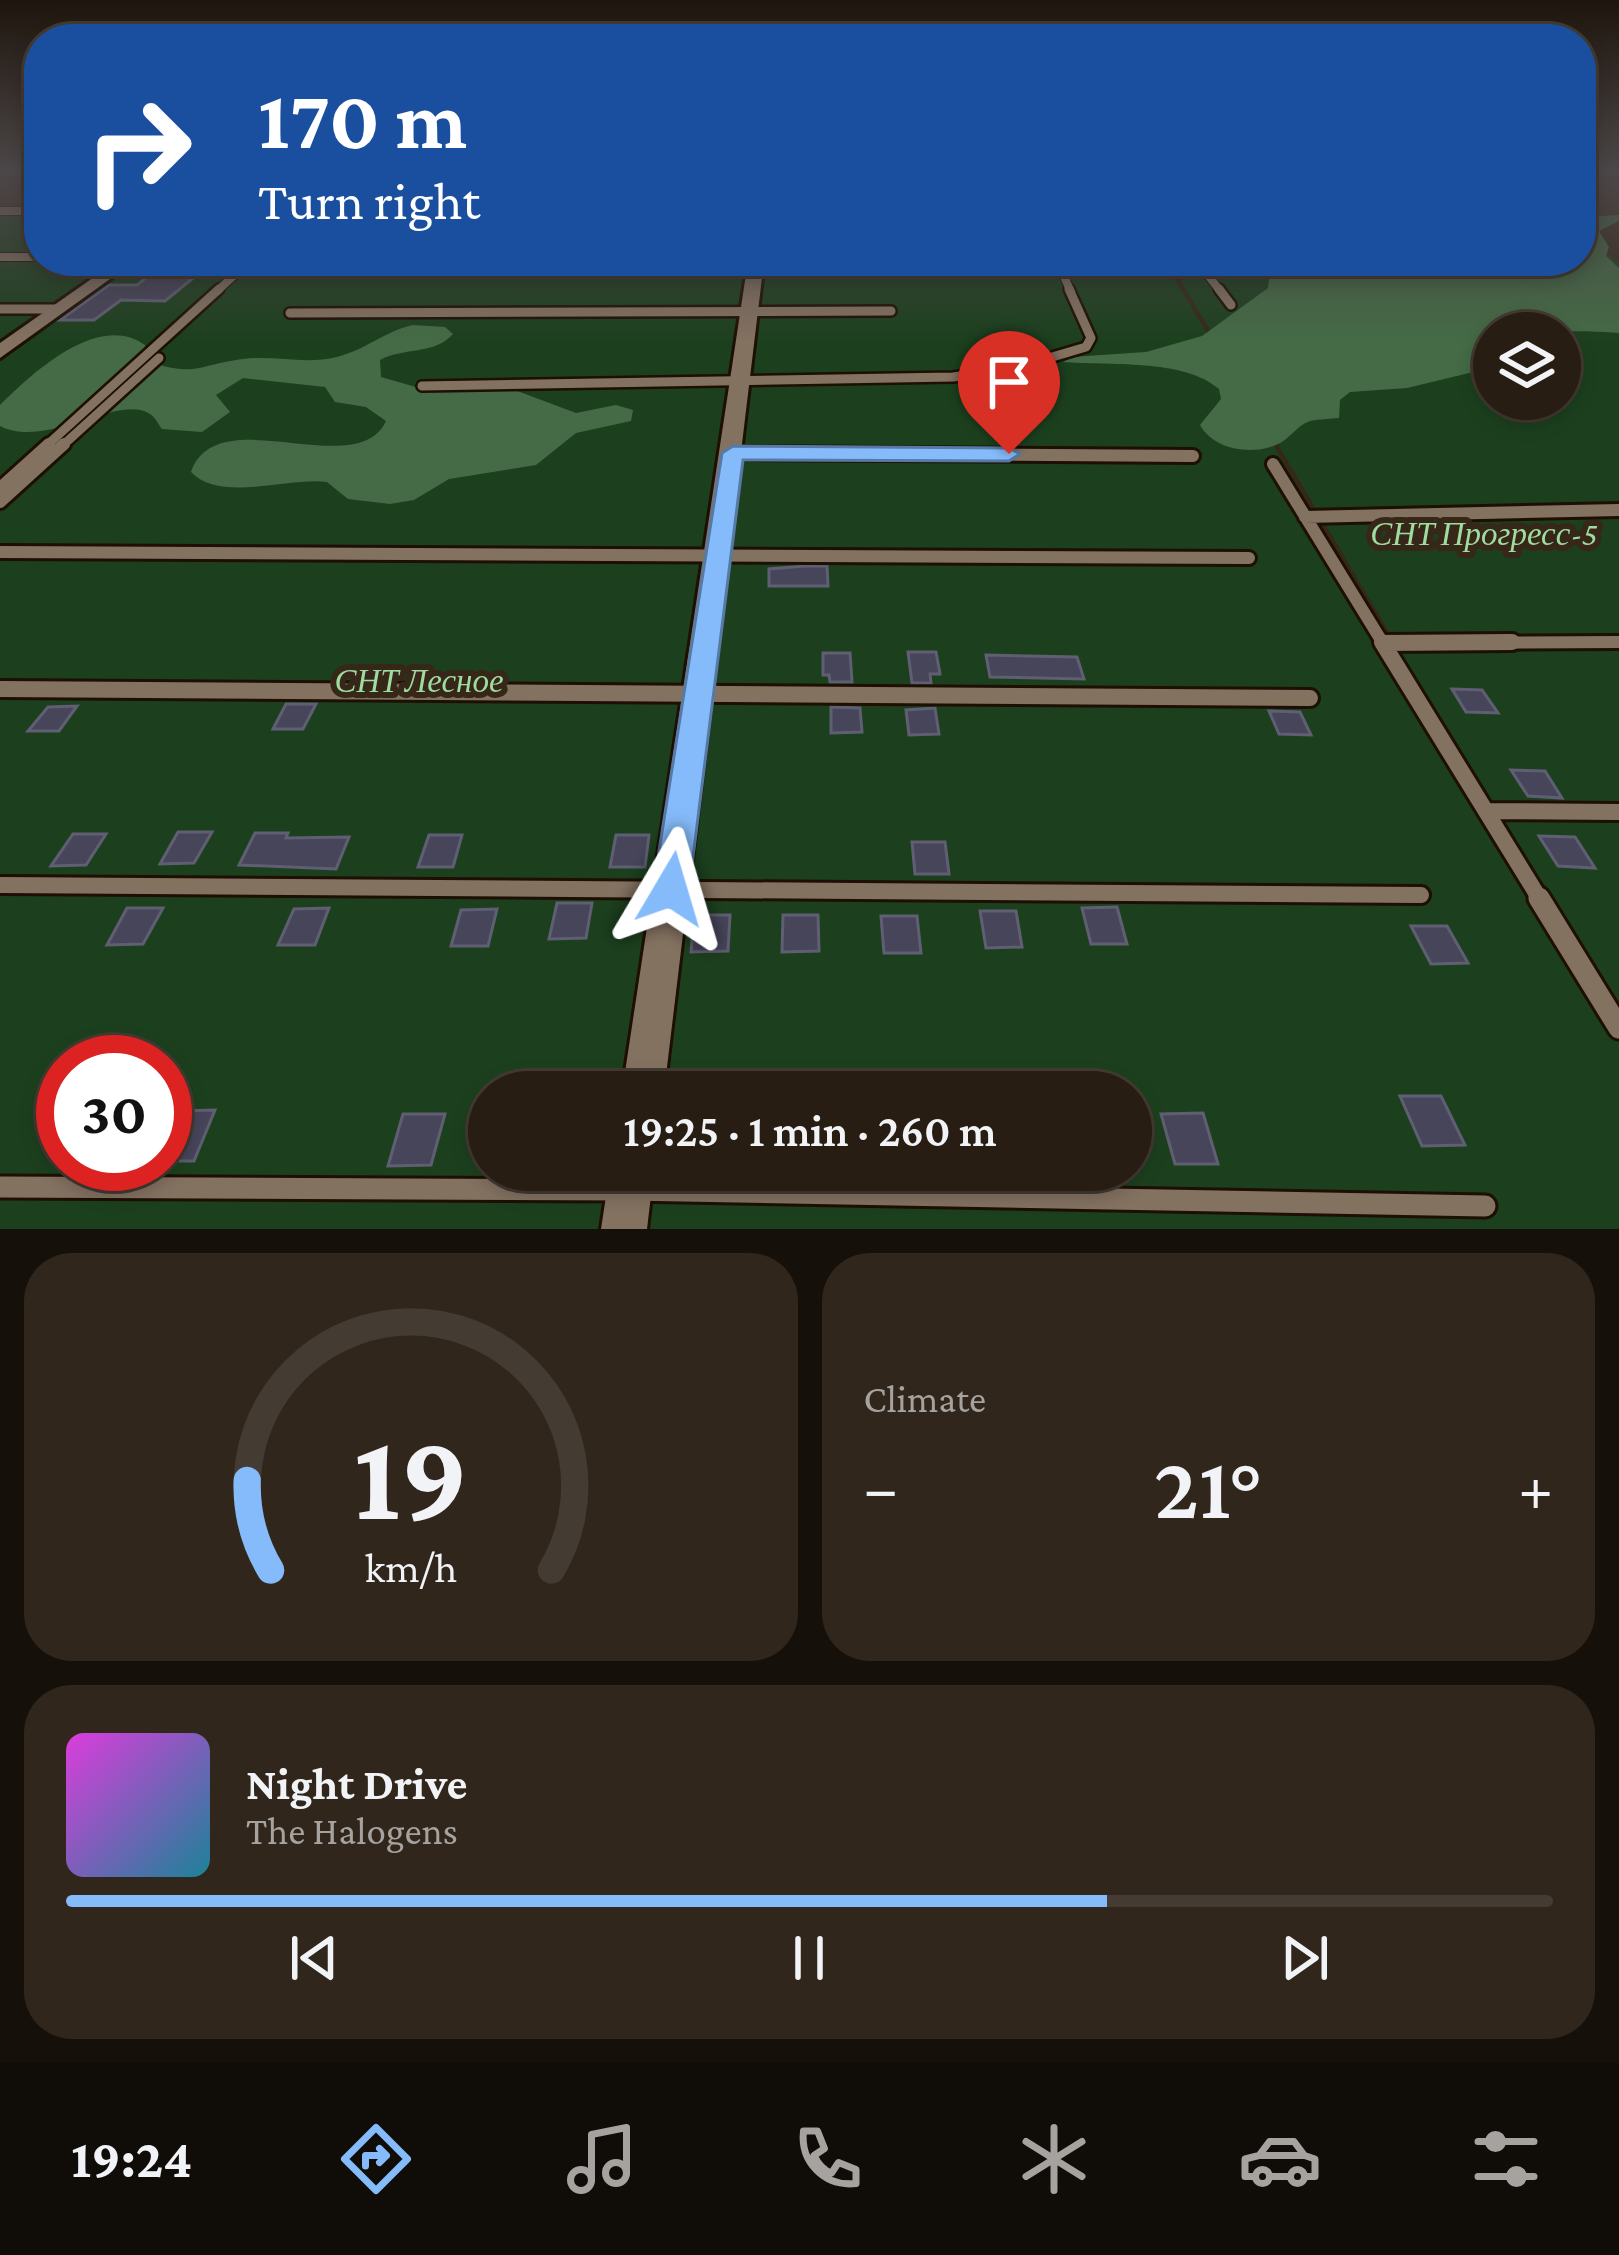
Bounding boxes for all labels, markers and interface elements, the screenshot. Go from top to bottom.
icon: right [60,72,216,228]
text: 170 m [258,73,467,166]
text: Turn right [258,171,480,231]
map controls [1473,312,1581,420]
button: layers [1473,312,1581,420]
pin [958,331,1060,454]
icon: arrive [976,349,1042,415]
park label: СНТ Прогресс-5 [1370,515,1598,552]
park label: СНТ Лесное [334,662,504,699]
position arrow [608,826,734,952]
speed limit sign: 30 [36,1035,192,1191]
text: 19:25 · 1 min · 260 m [623,1106,997,1156]
text: Climate [864,1377,986,1420]
text: 19 [353,1407,468,1546]
text: 21° [1154,1437,1262,1537]
text: − [864,1451,898,1524]
text: + [1518,1451,1553,1524]
text: km/h [365,1544,457,1591]
text: Night Drive [246,1759,467,1809]
text: The Halogens [246,1809,458,1852]
icon: previous [281,1925,347,1991]
icon: pause [776,1925,842,1991]
icon: next [1272,1925,1338,1991]
icon: directions [334,2117,418,2201]
icon: music [560,2117,644,2201]
icon: phone [786,2117,870,2201]
icon: climate [1012,2117,1096,2201]
icon: car [1238,2117,1322,2201]
icon: filters [1464,2117,1548,2201]
text: 19:24 [71,2129,192,2189]

